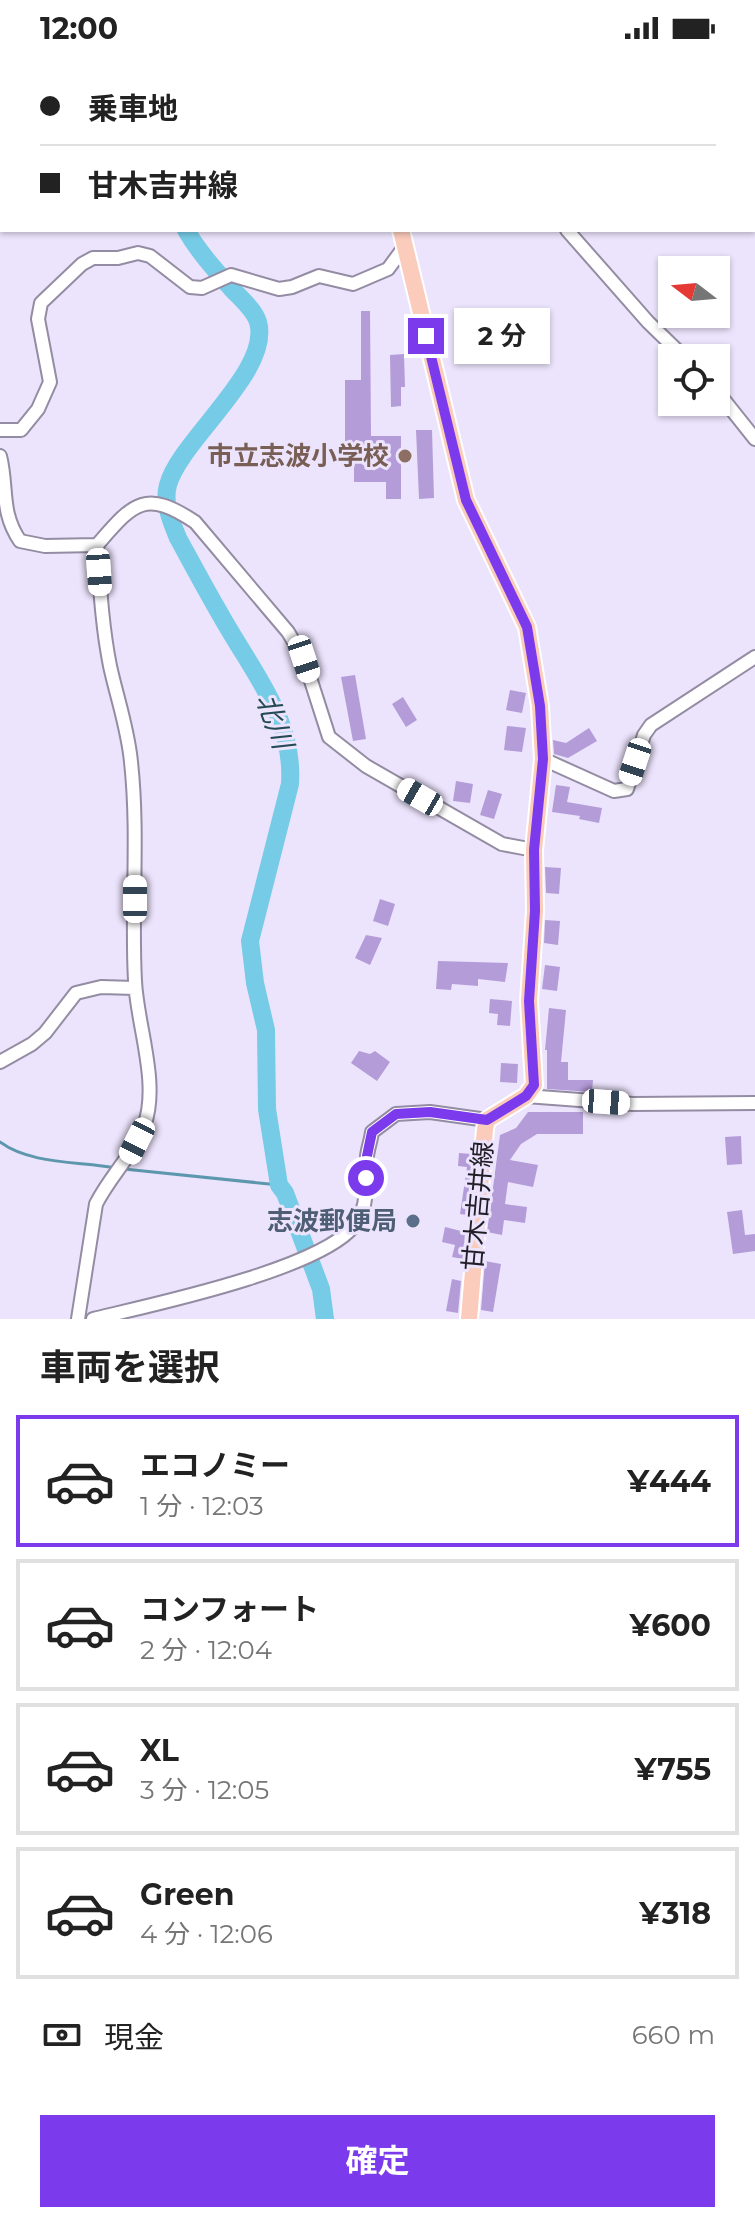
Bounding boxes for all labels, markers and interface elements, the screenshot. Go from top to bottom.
text: 12:00 [40,10,118,47]
text: 乗車地 [88,90,178,127]
text: 甘木吉井線 [88,167,238,204]
north arrow [658,256,730,328]
map controls [658,256,730,416]
callout: 2 分 [454,308,550,364]
route end [408,318,444,354]
text: 2 分 [478,320,526,352]
button: locate [658,344,730,416]
place label: 市立志波小学校 [207,440,389,472]
marker: 市立志波小学校 [396,447,414,465]
car [85,547,113,597]
car [285,632,323,686]
water label: 北川 [249,689,302,756]
car [616,735,654,789]
car [393,775,447,819]
car [123,875,147,923]
car [581,1088,631,1116]
car [115,1114,159,1168]
street label: 甘木吉井線 [456,1140,500,1272]
route start [348,1160,384,1196]
place label: 志波郵便局 [267,1205,397,1237]
marker: 志波郵便局 [404,1212,422,1230]
text: 車両を選択 [40,1345,220,1389]
icon: car [44,1445,116,1517]
text: エコノミー [140,1447,290,1484]
text: ¥444 [627,1463,711,1500]
text: 1 分 · 12:03 [140,1490,264,1522]
icon: car [44,1589,116,1661]
text: コンフォート [140,1591,319,1628]
text: ¥600 [629,1607,711,1644]
text: 2 分 · 12:04 [140,1634,272,1666]
text: XL [140,1732,179,1769]
icon: car [44,1733,116,1805]
text: ¥755 [635,1751,711,1788]
text: 3 分 · 12:05 [140,1774,269,1806]
text: Green [140,1876,234,1913]
icon: car [44,1877,116,1949]
text: ¥318 [639,1895,711,1932]
text: 4 分 · 12:06 [140,1918,273,1950]
icon: cash [40,2013,84,2057]
text: 現金 [104,2019,164,2056]
text: 660 m [632,2019,715,2051]
button: 確定 [40,2115,715,2207]

